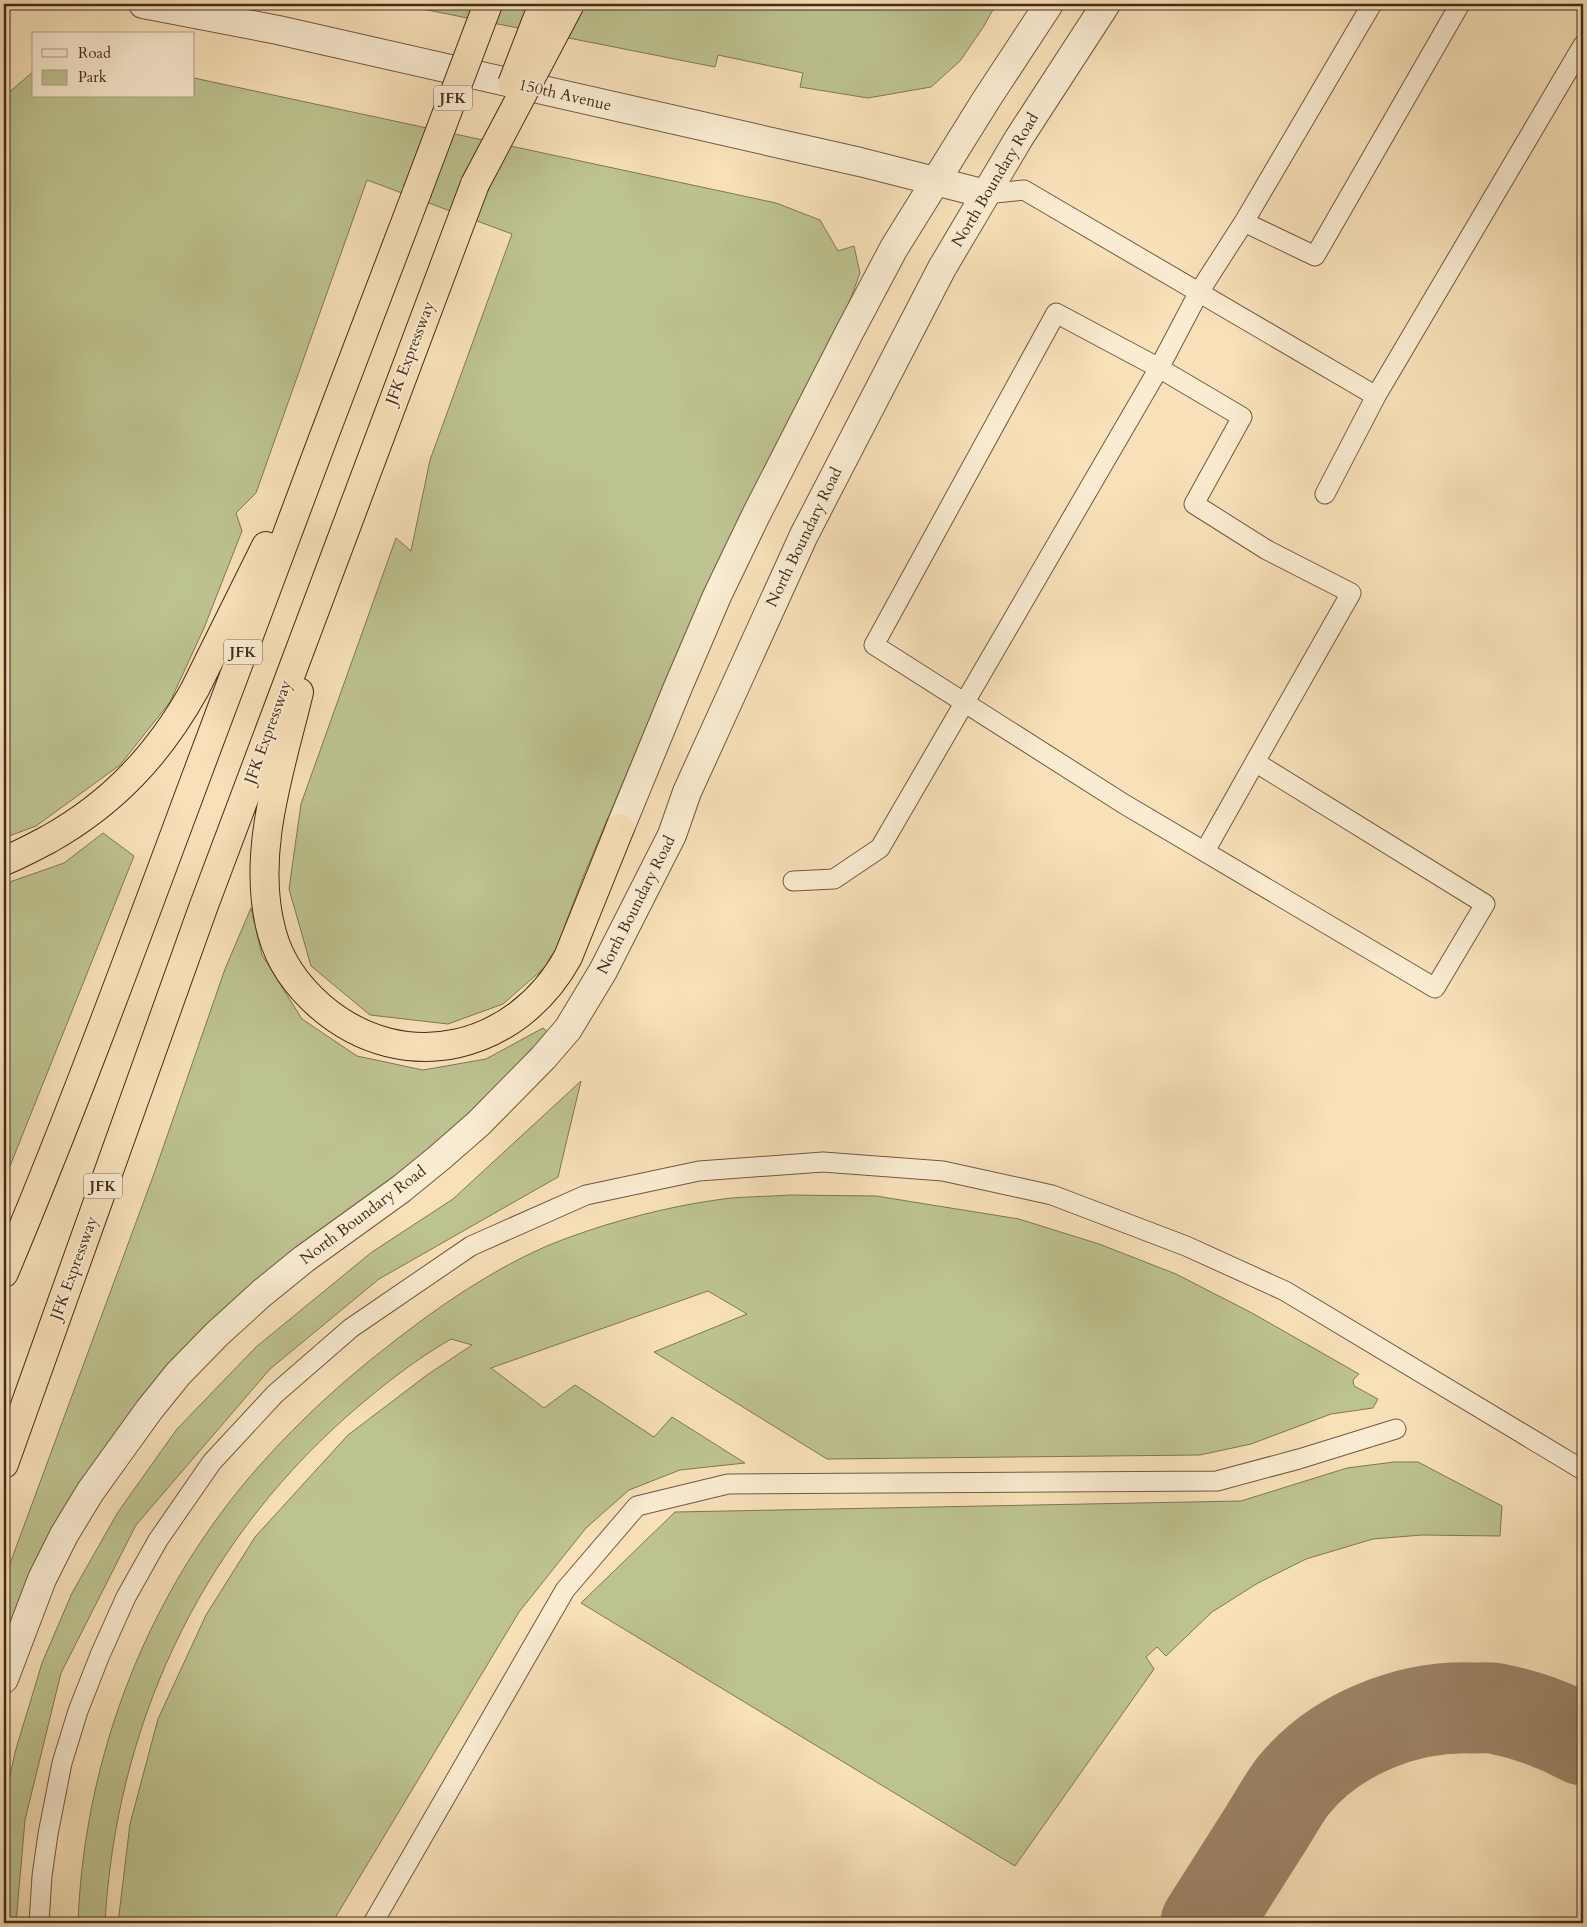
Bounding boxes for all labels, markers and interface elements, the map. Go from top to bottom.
legend [32,32,195,98]
text: Road [78,43,111,63]
text: Park [78,67,107,87]
street label: 150th Avenue [516,74,614,116]
road number: JFK [434,86,472,110]
street label: North Boundary Road [946,108,1044,251]
street label: JFK Expressway [379,298,440,410]
street label: North Boundary Road [761,463,848,611]
road number: JFK [224,640,262,664]
street label: JFK Expressway [238,676,297,789]
street label: North Boundary Road [592,831,681,978]
street label: North Boundary Road [295,1160,431,1270]
road number: JFK [84,1174,122,1198]
street label: JFK Expressway [44,1212,103,1325]

